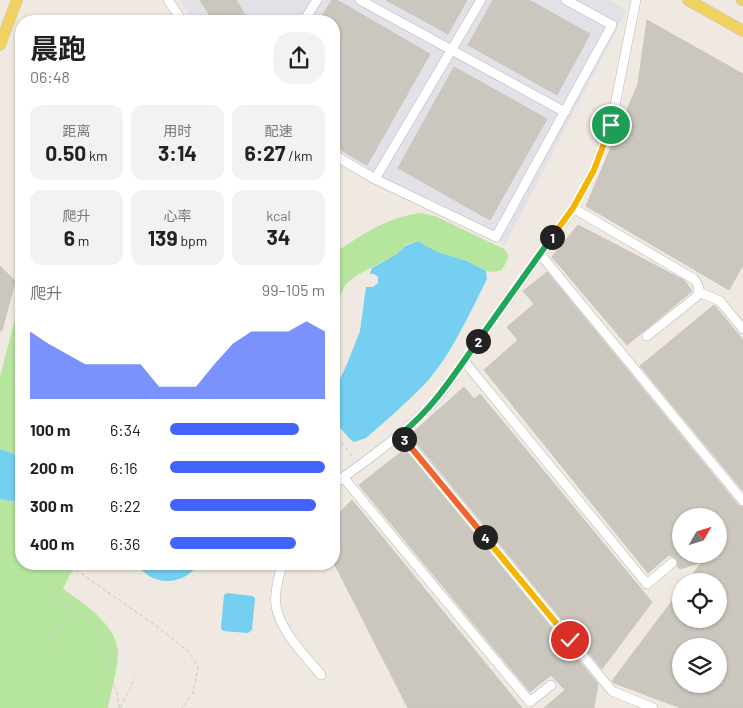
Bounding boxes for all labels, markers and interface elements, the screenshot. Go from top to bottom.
text: 晨跑 [30,31,86,65]
button: share [273,32,325,84]
text: 06:48 [30,67,70,86]
pin [590,104,632,146]
icon: arrive [597,111,625,139]
text: 距离 [63,122,91,139]
text: 用时 [164,122,192,139]
text: 配速 [265,122,293,139]
text: 0.50 [45,140,86,165]
text: 3:14 [158,140,197,165]
text: 6:27 [244,140,286,165]
text: km [86,147,108,164]
text: /km [286,147,313,164]
text: 爬升 [63,207,91,224]
text: 心率 [164,207,192,224]
text: kcal [266,207,291,224]
text: 34 [266,224,291,249]
pin: 1 [540,224,564,250]
text: 6 [64,225,75,250]
text: 139 [148,225,178,250]
text: 1 [550,229,555,246]
text: m [75,232,89,249]
text: bpm [178,232,207,249]
text: 99–105 m [262,280,325,299]
text: 爬升 [30,283,62,302]
pin: 2 [466,328,490,354]
text: 2 [475,333,482,350]
text: 100 m [30,420,70,439]
text: 6:34 [110,420,141,439]
pin: 3 [392,426,416,452]
text: 3 [401,431,408,448]
text: 200 m [30,458,74,477]
text: 6:16 [110,458,138,477]
text: 300 m [30,496,73,515]
text: 6:22 [110,496,141,515]
north arrow [672,508,728,562]
map controls [672,508,727,693]
pin: 4 [472,524,498,550]
text: 4 [481,529,490,546]
text: 400 m [30,534,74,553]
text: 6:36 [110,534,140,553]
button: locate [672,573,727,628]
pin [549,619,591,661]
icon: check [556,626,584,654]
button: layers [672,638,727,693]

